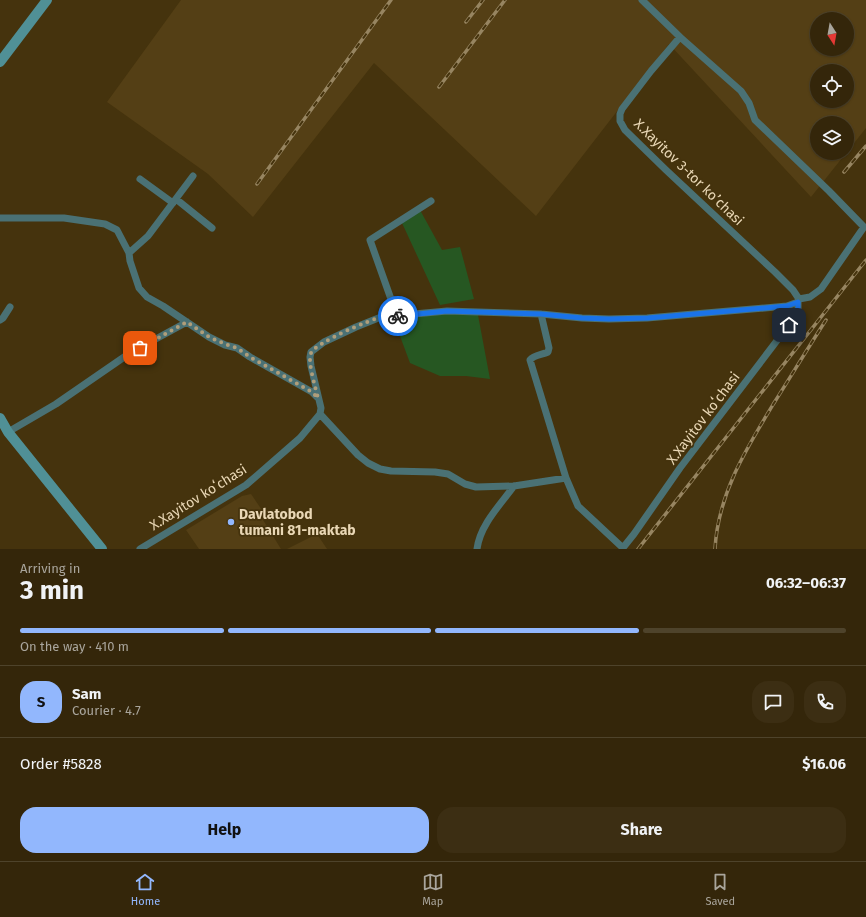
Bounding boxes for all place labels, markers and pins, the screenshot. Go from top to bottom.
pin [772,308,806,342]
pin [123,331,157,365]
place label: Davlatobod tumani 81-maktab [239,506,356,539]
marker: Davlatobod tumani 81-maktab [226,517,236,527]

